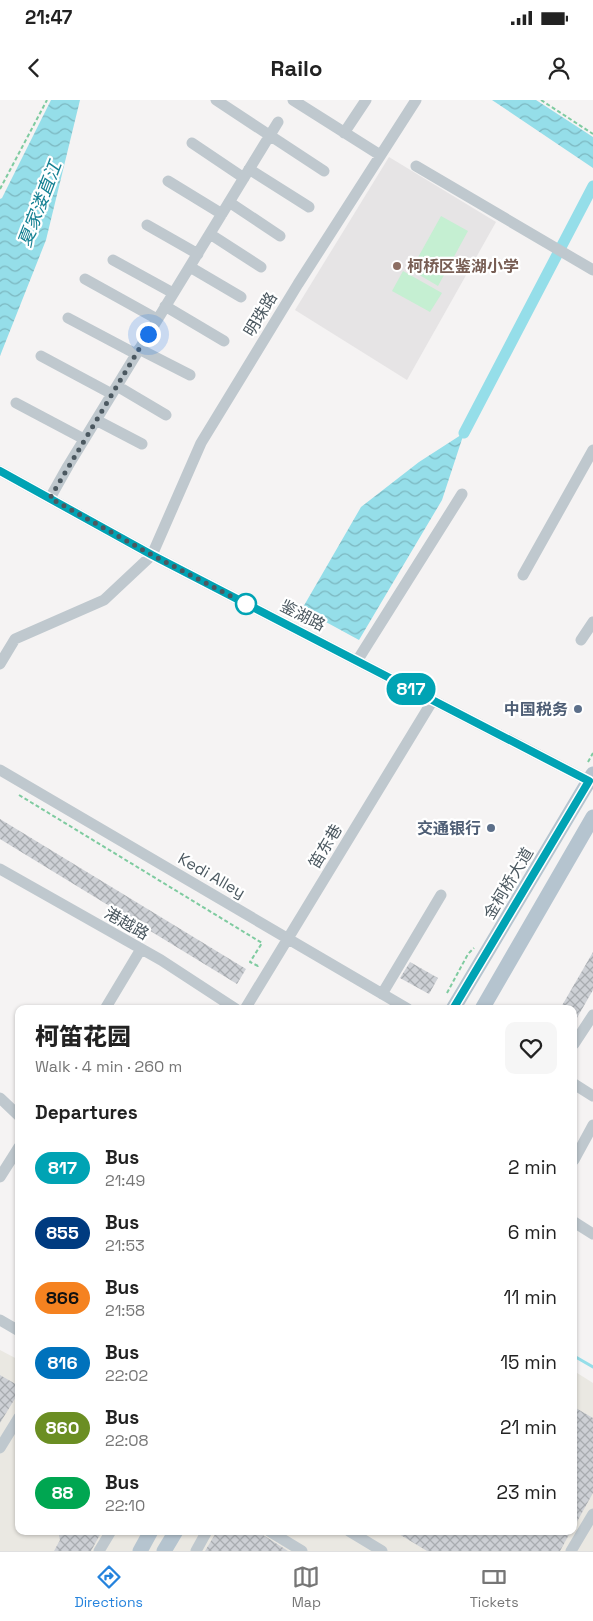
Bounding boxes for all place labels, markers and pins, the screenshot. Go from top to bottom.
place label: 柯桥区鉴湖小学 [407,256,519,277]
marker: 柯桥区鉴湖小学 [391,260,403,272]
unlabelled marker [235,593,257,615]
place label: 中国税务 [504,699,568,720]
marker: 中国税务 [572,703,584,715]
place label: 交通银行 [417,818,481,839]
marker: 交通银行 [485,822,497,834]

